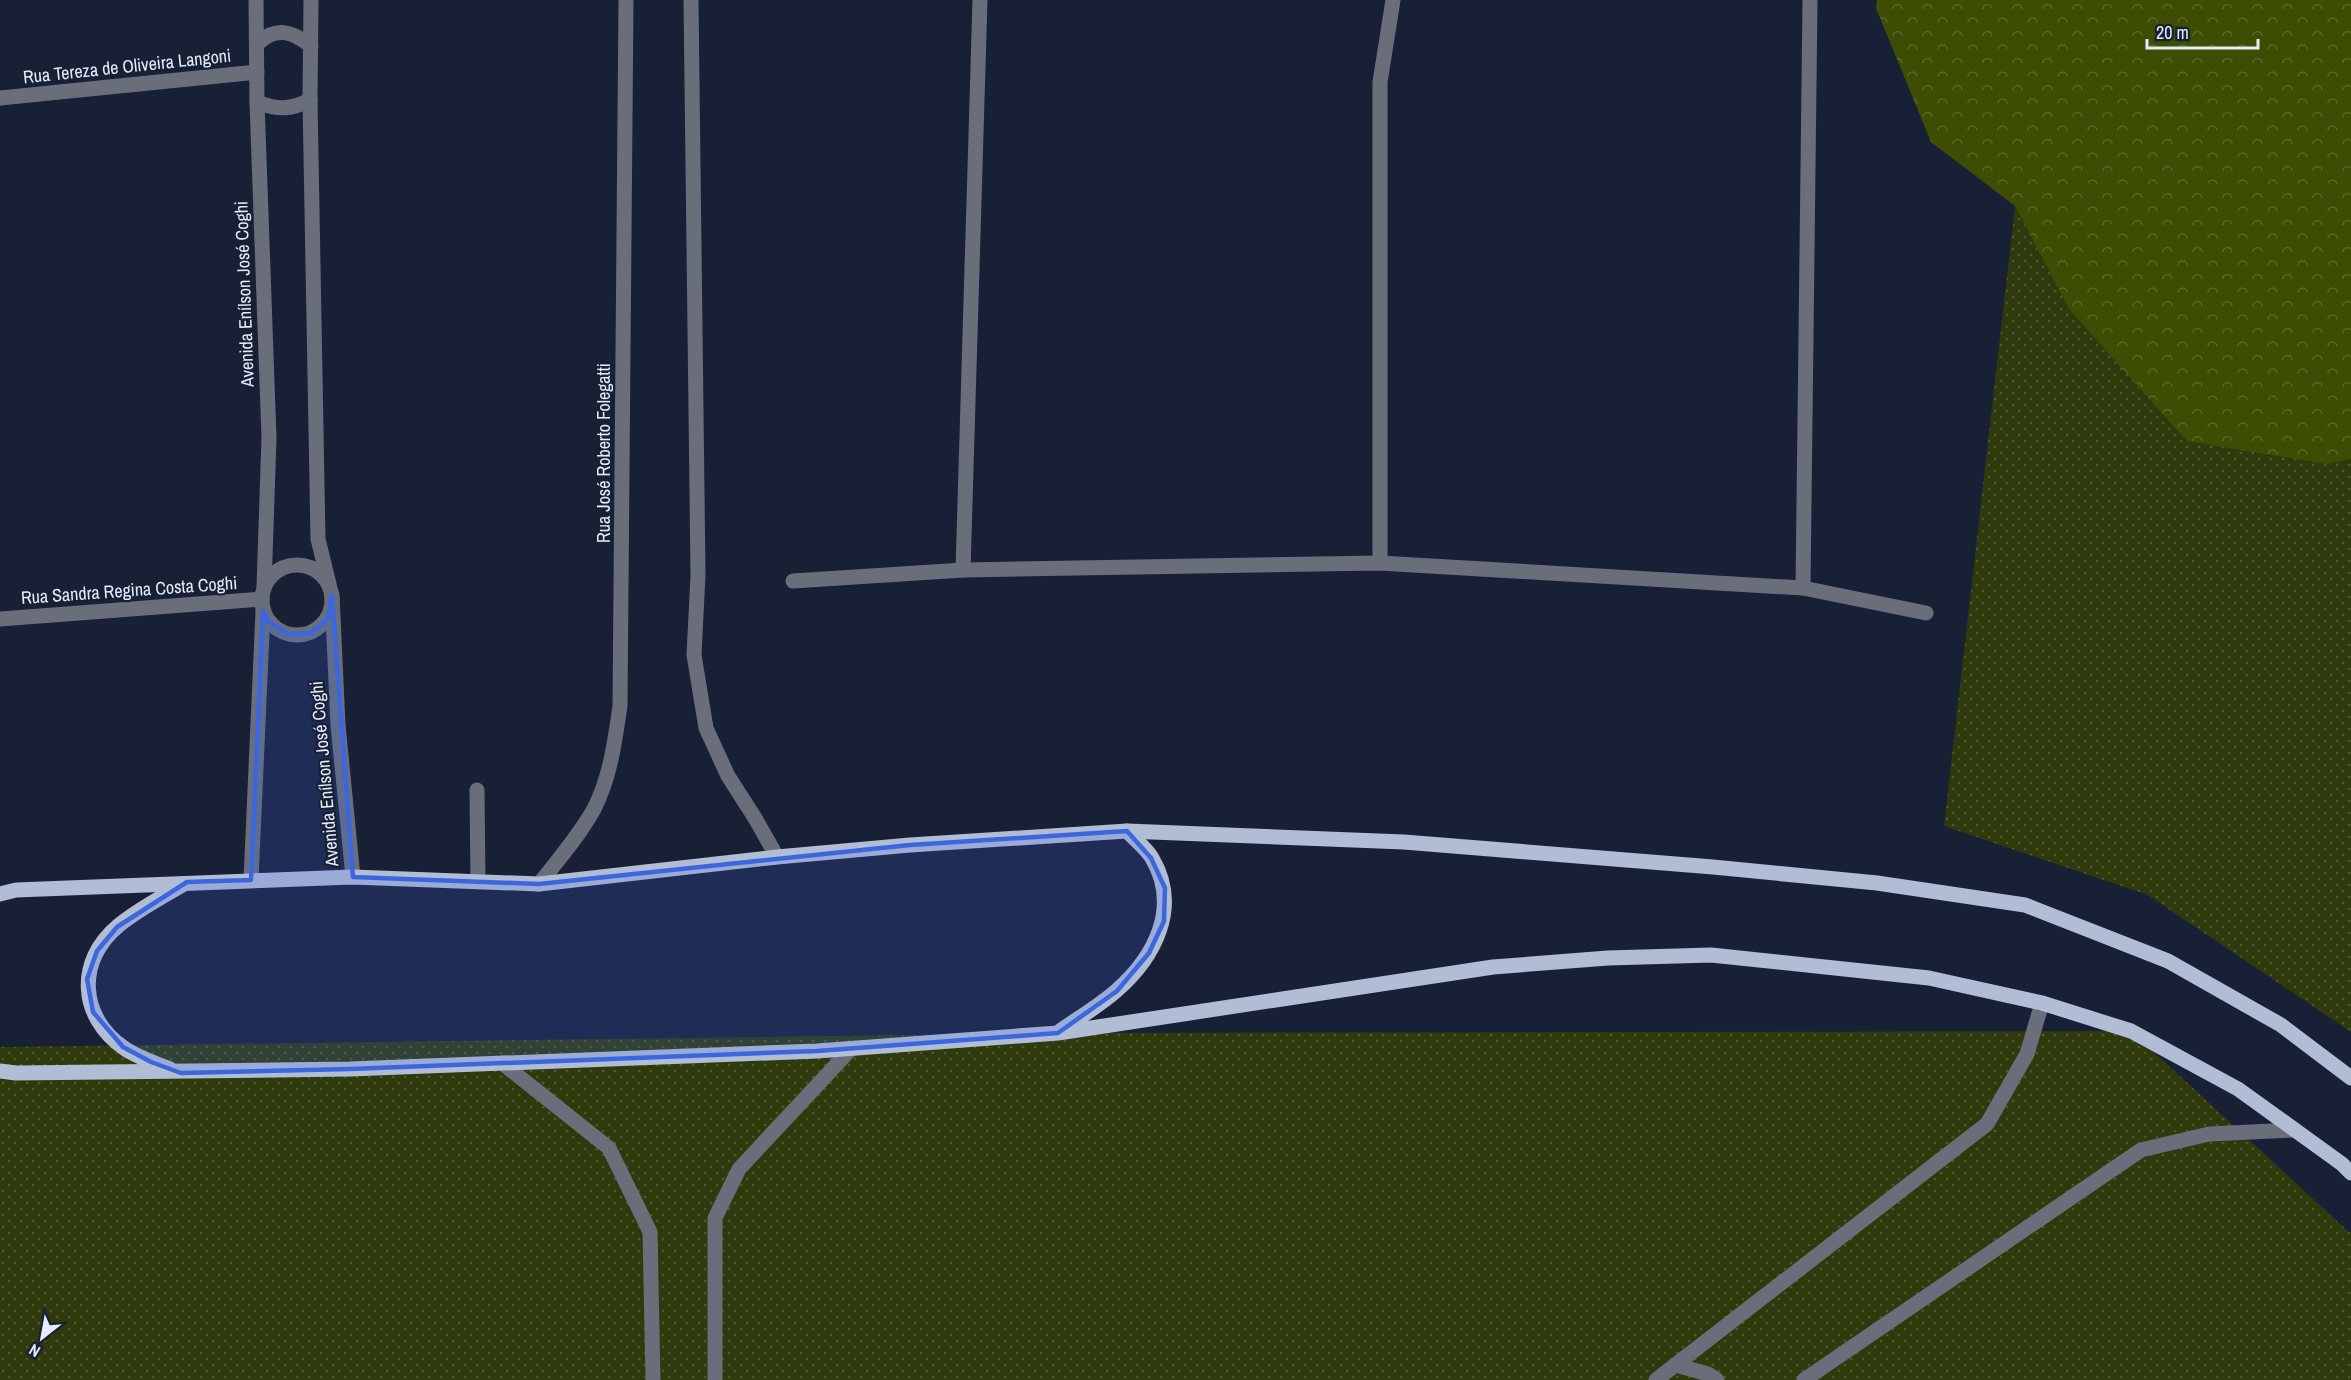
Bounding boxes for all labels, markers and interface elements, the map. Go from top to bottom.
scale bar [2147,12,2258,50]
text: 20 m [2156,20,2189,45]
street label: Rua Tereza de Oliveira Langoni [22,43,232,89]
street label: Avenida Enílson José Coghi [228,201,260,388]
street label: Rua José Roberto Folegatti [591,363,616,543]
street label: Rua Sandra Regina Costa Coghi [20,570,238,610]
street label: Avenida Enílson José Coghi [303,680,345,869]
north arrow [12,1308,72,1368]
text: N [25,1339,44,1363]

